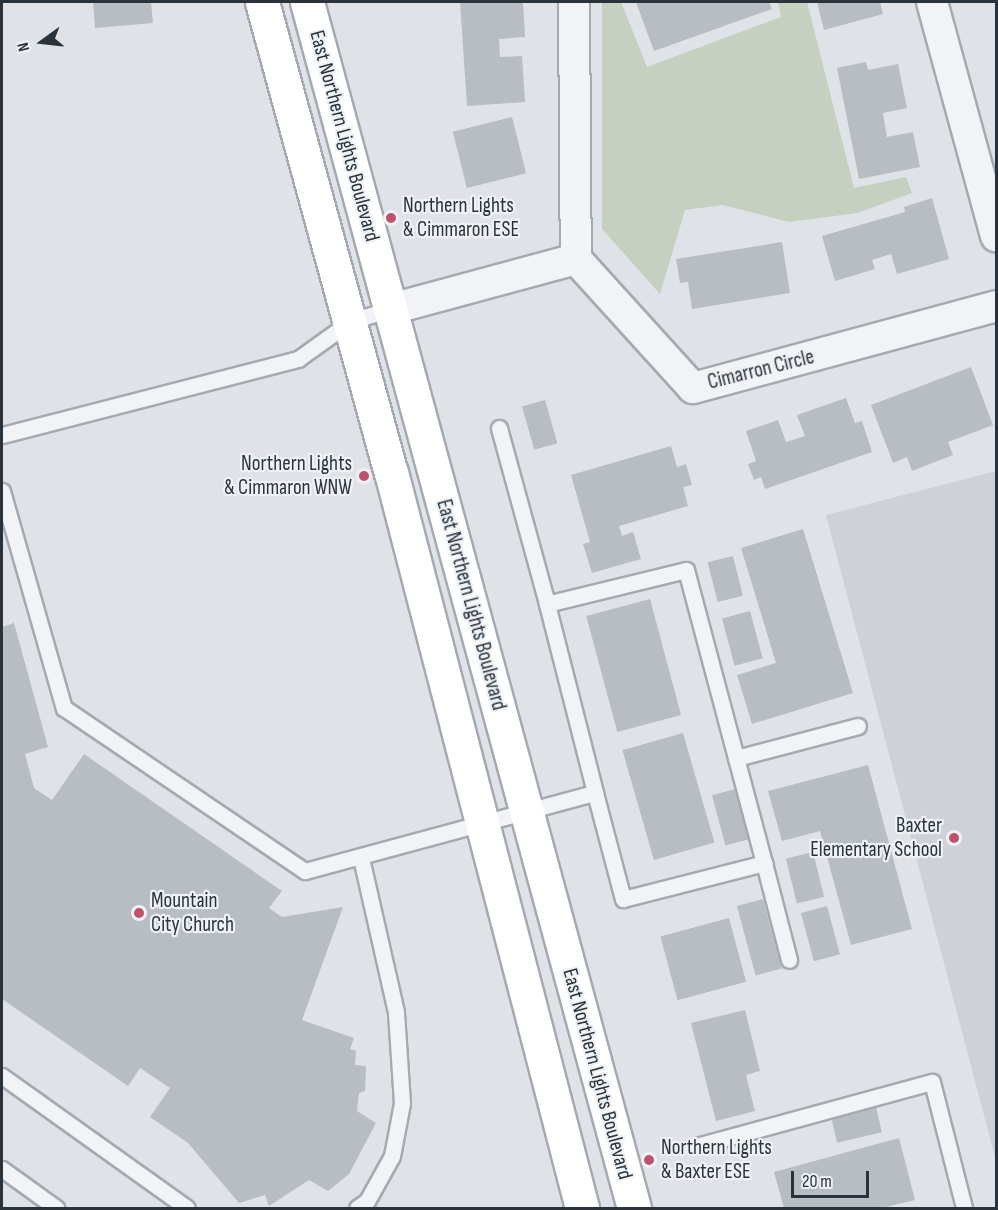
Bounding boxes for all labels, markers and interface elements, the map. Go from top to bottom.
north arrow [12,12,72,72]
street label: East Northern Lights Boulevard [304,28,384,244]
text: N [14,40,34,53]
place label: Northern Lights & Cimmaron ESE [403,193,519,243]
marker: Northern Lights & Cimmaron ESE [384,211,398,225]
street label: Cimarron Circle [705,345,817,395]
place label: Northern Lights & Cimmaron WNW [224,451,352,501]
marker: Northern Lights & Cimmaron WNW [357,469,371,483]
street label: East Northern Lights Boulevard [431,497,511,713]
place label: Baxter Elementary School [810,813,942,863]
marker: Baxter Elementary School [947,831,961,845]
place label: Mountain City Church [151,888,234,938]
marker: Mountain City Church [132,906,146,920]
street label: East Northern Lights Boulevard [557,966,637,1182]
place label: Northern Lights & Baxter ESE [661,1135,772,1185]
marker: Northern Lights & Baxter ESE [642,1153,656,1167]
scale bar [794,1159,872,1197]
text: 20 m [802,1171,832,1192]

